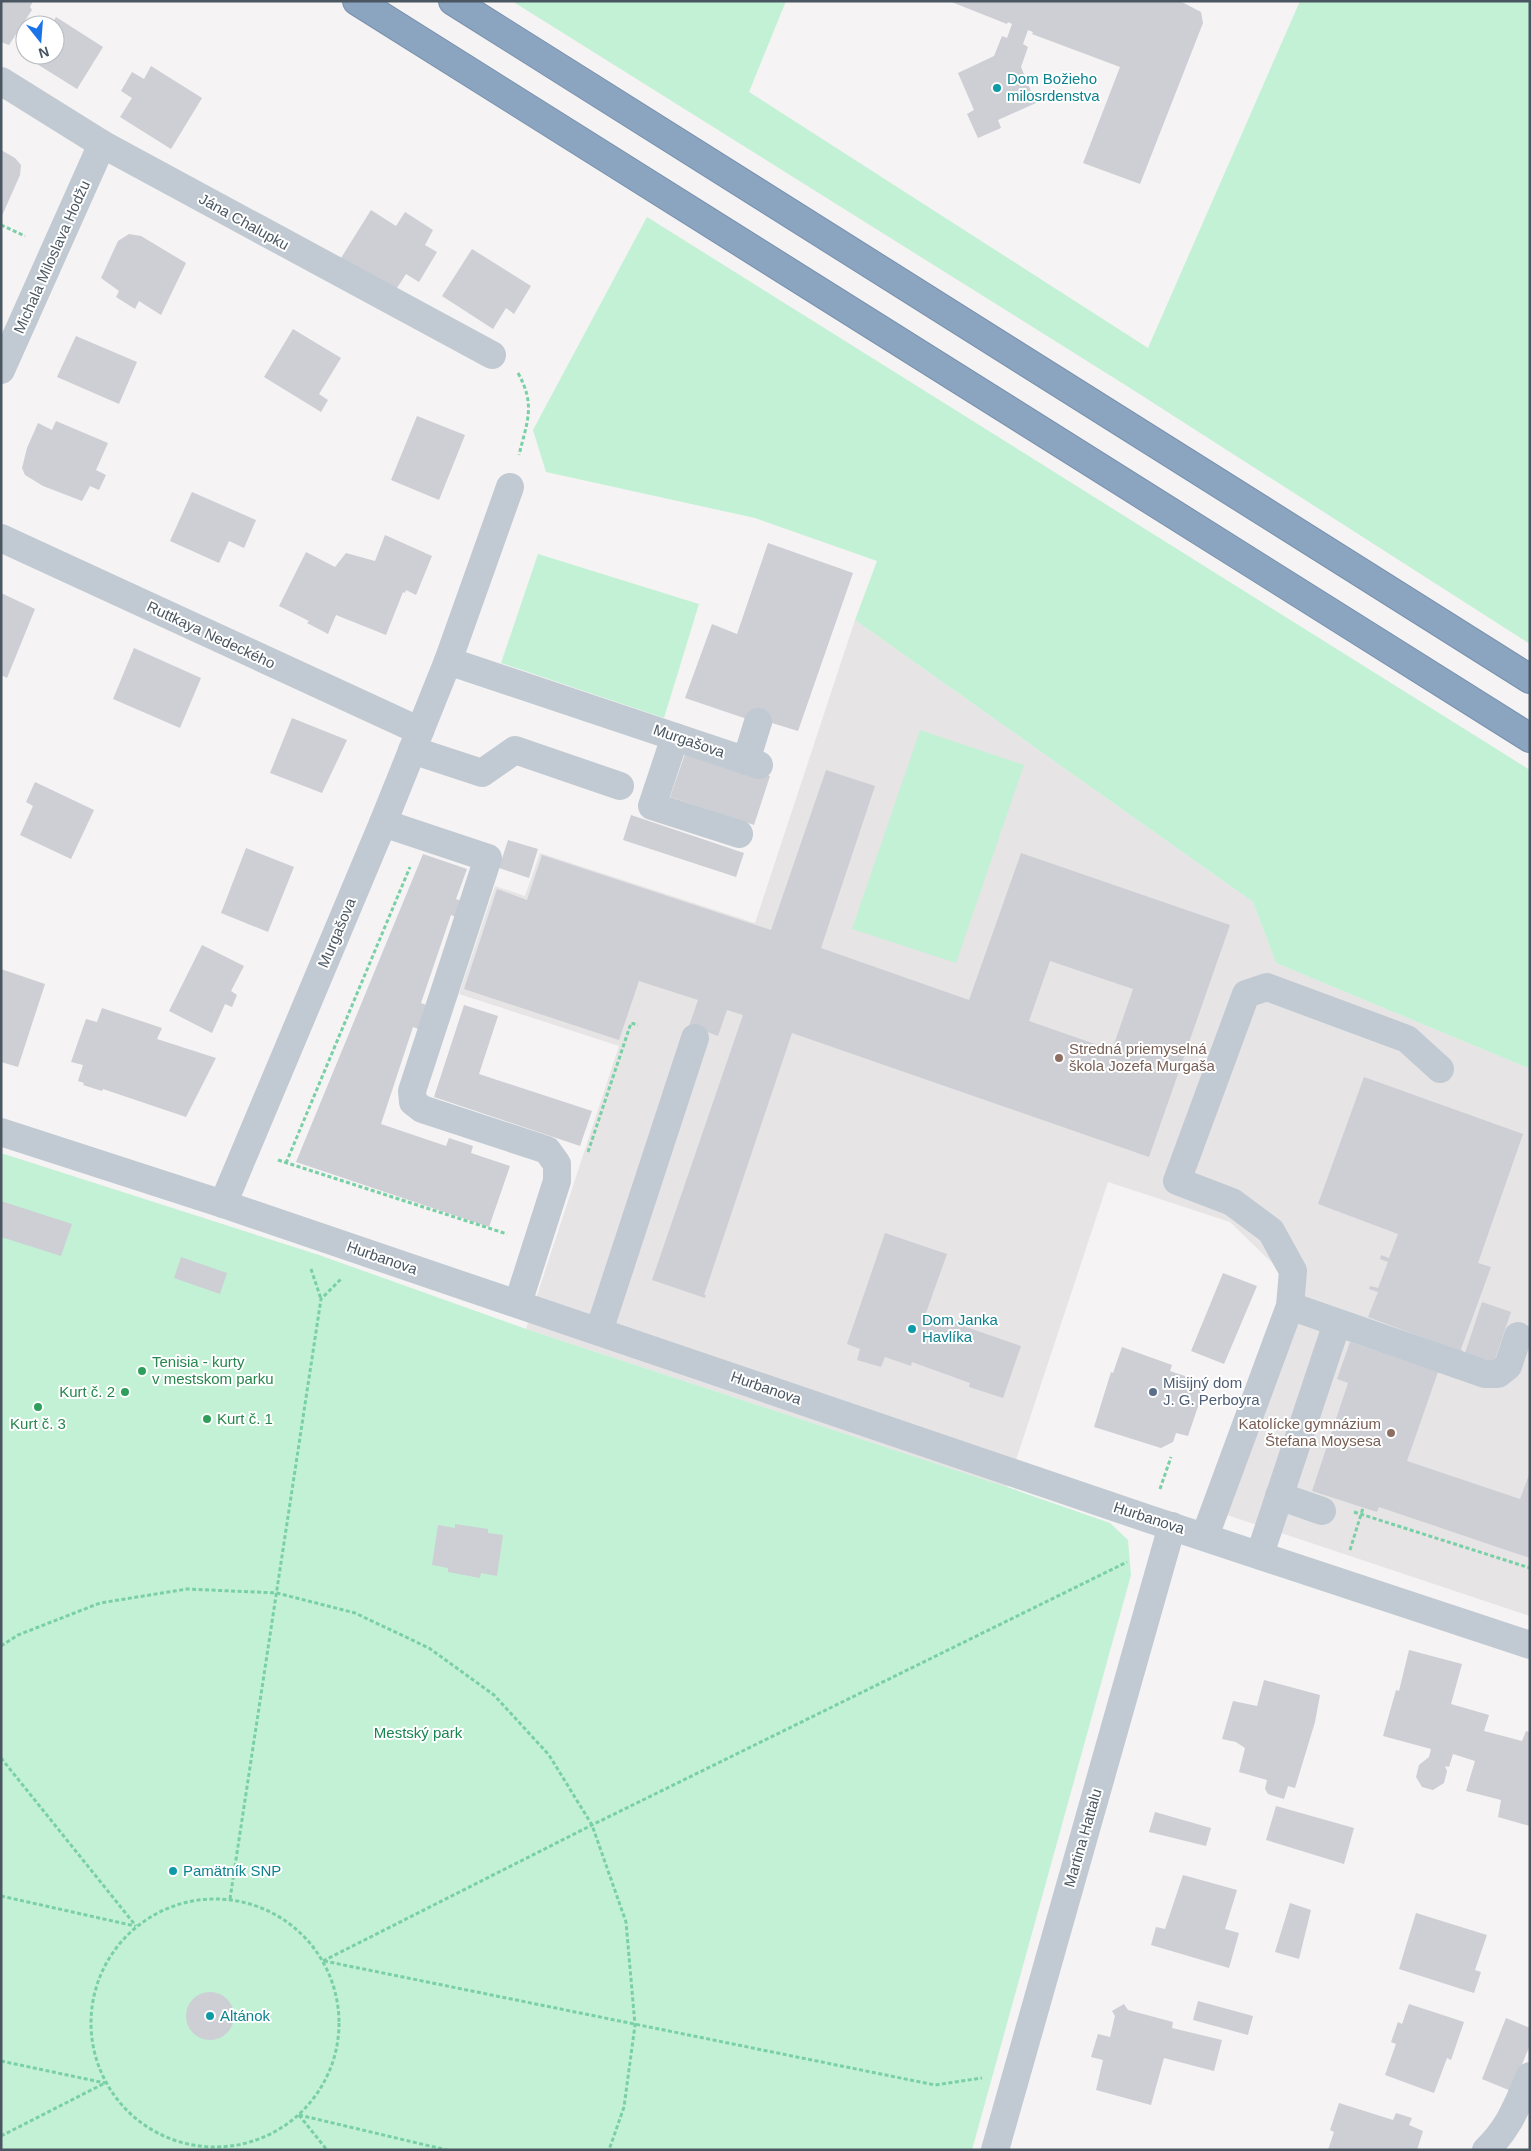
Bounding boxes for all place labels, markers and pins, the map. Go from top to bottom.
place label: Dom Božieho milosrdenstva [1007,70,1100,104]
marker: Dom Božieho milosrdenstva [991,82,1003,94]
place label: Stredná priemyselná škola Jozefa Murgaša [1069,1040,1216,1074]
marker: Stredná priemyselná škola Jozefa Murgaša [1053,1052,1065,1064]
place label: Dom Janka Havlíka [922,1311,999,1345]
marker: Dom Janka Havlíka [906,1323,918,1335]
place label: Tenisia - kurty v mestskom parku [152,1353,274,1387]
marker: Tenisia - kurty v mestskom parku [136,1365,148,1377]
place label: Misijný dom J. G. Perboyra [1163,1374,1260,1408]
place label: Kurt č. 2 [59,1383,115,1400]
marker: Kurt č. 2 [119,1386,131,1398]
marker: Misijný dom J. G. Perboyra [1147,1386,1159,1398]
marker: Kurt č. 3 [32,1401,44,1413]
place label: Kurt č. 1 [217,1410,273,1427]
marker: Kurt č. 1 [201,1413,213,1425]
place label: Kurt č. 3 [10,1415,66,1432]
place label: Katolícke gymnázium Štefana Moysesa [1238,1415,1382,1449]
marker: Katolícke gymnázium Štefana Moysesa [1385,1427,1397,1439]
place label: Pamätník SNP [183,1862,281,1879]
marker: Pamätník SNP [167,1865,179,1877]
place label: Altánok [220,2007,271,2024]
marker: Altánok [204,2010,216,2022]

